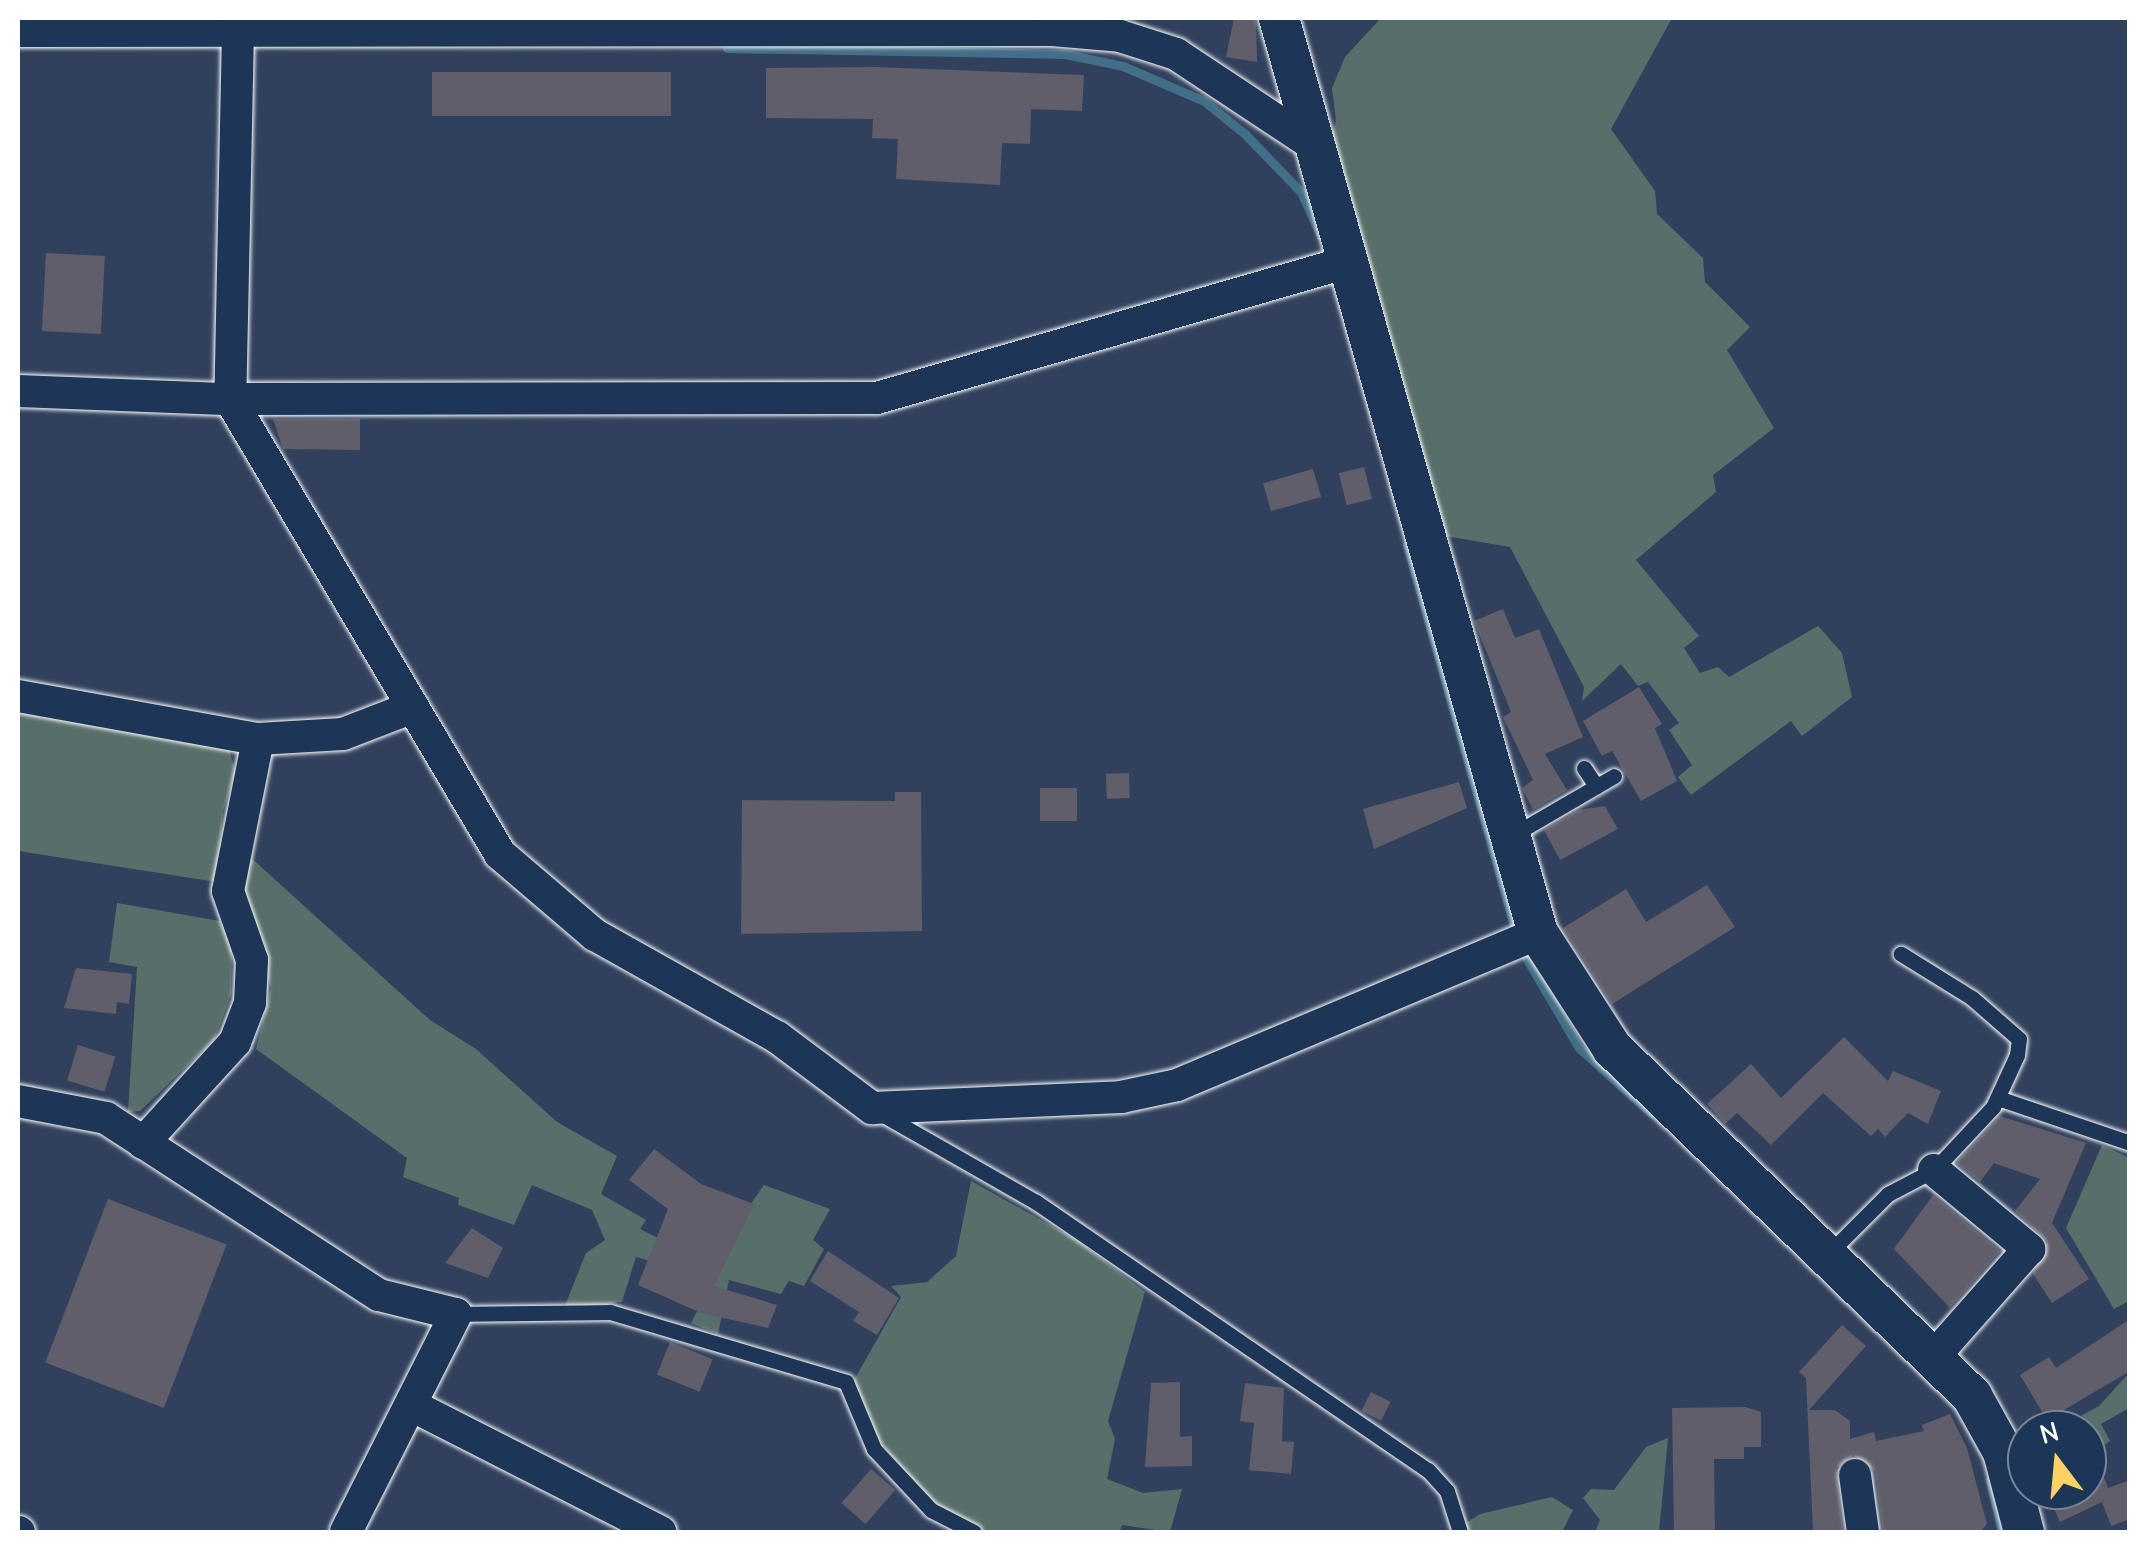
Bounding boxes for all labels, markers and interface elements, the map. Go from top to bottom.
north arrow [2007,1410,2107,1510]
text: N [2036,1415,2062,1451]

